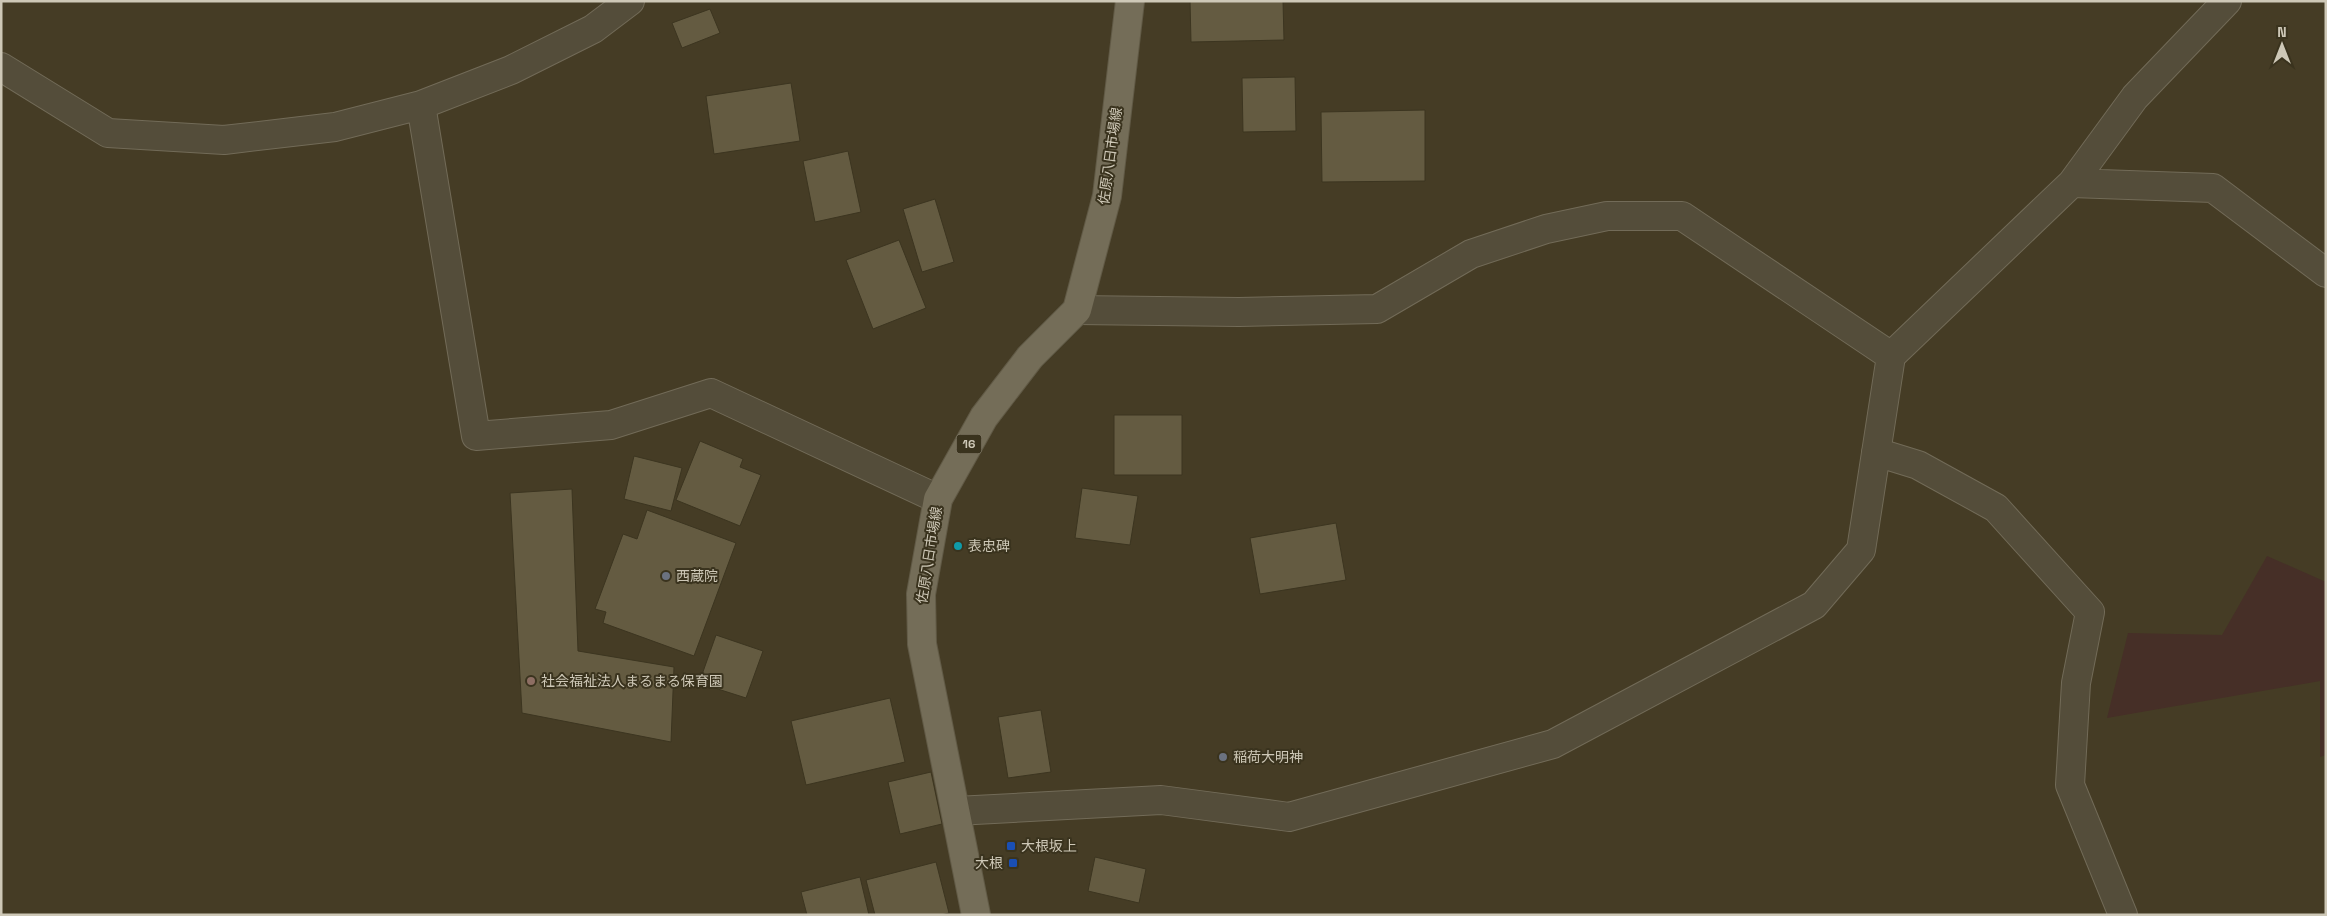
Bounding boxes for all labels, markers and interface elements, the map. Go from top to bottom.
north arrow [2257,20,2307,70]
text: N [2277,23,2287,41]
street label: 佐原八日市場線 [1094,106,1126,206]
road number: 16 [956,434,982,454]
street label: 佐原八日市場線 [912,505,946,605]
place label: 表忠碑 [968,537,1010,555]
marker: 表忠碑 [952,540,964,552]
place label: 西蔵院 [676,567,718,585]
marker: 西蔵院 [660,570,672,582]
place label: 社会福祉法人まるまる保育園 [541,672,723,690]
marker: 社会福祉法人まるまる保育園 [525,675,537,687]
place label: 稲荷大明神 [1233,748,1303,766]
marker: 稲荷大明神 [1217,751,1229,763]
place label: 大根坂上 [1021,837,1077,855]
marker: 大根坂上 [1005,840,1017,852]
place label: 大根 [975,854,1003,872]
marker: 大根 [1007,857,1019,869]

